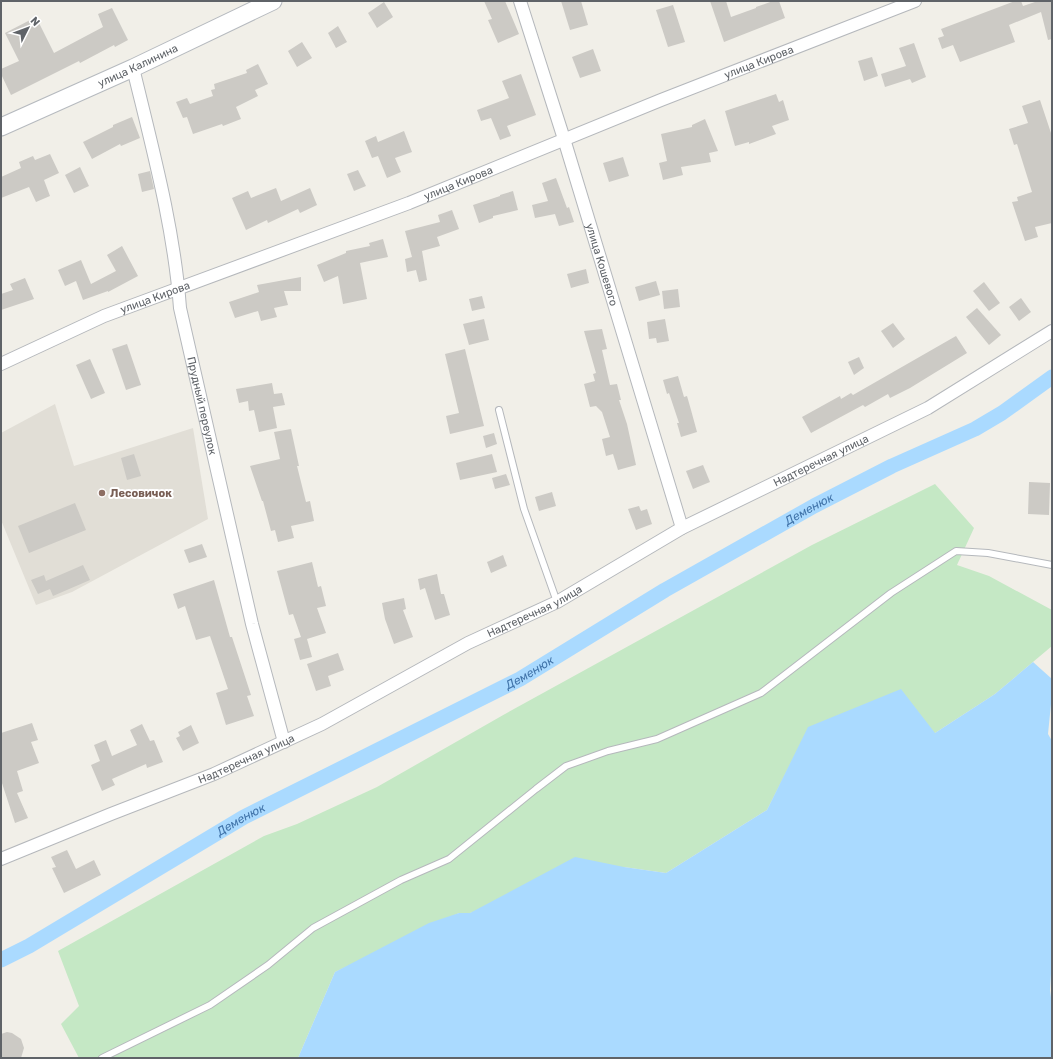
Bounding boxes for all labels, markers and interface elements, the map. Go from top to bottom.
north arrow [8,8,48,48]
text: N [28,14,43,29]
street label: улица Калинина [96,42,180,90]
street label: улица Кирова [722,43,795,82]
street label: улица Кирова [422,163,495,203]
street label: улица Кошевого [583,222,620,308]
street label: улица Кирова [119,279,192,316]
street label: Прудный переулок [184,355,219,456]
street label: Надтеречная улица [771,432,871,489]
place label: Лесовичок [110,487,172,500]
marker: Лесовичок [97,488,107,498]
water label: Деменюк [781,490,836,529]
street label: Надтеречная улица [485,583,585,640]
water label: Деменюк [502,653,557,693]
street label: Надтеречная улица [196,732,297,787]
water label: Деменюк [213,800,268,839]

